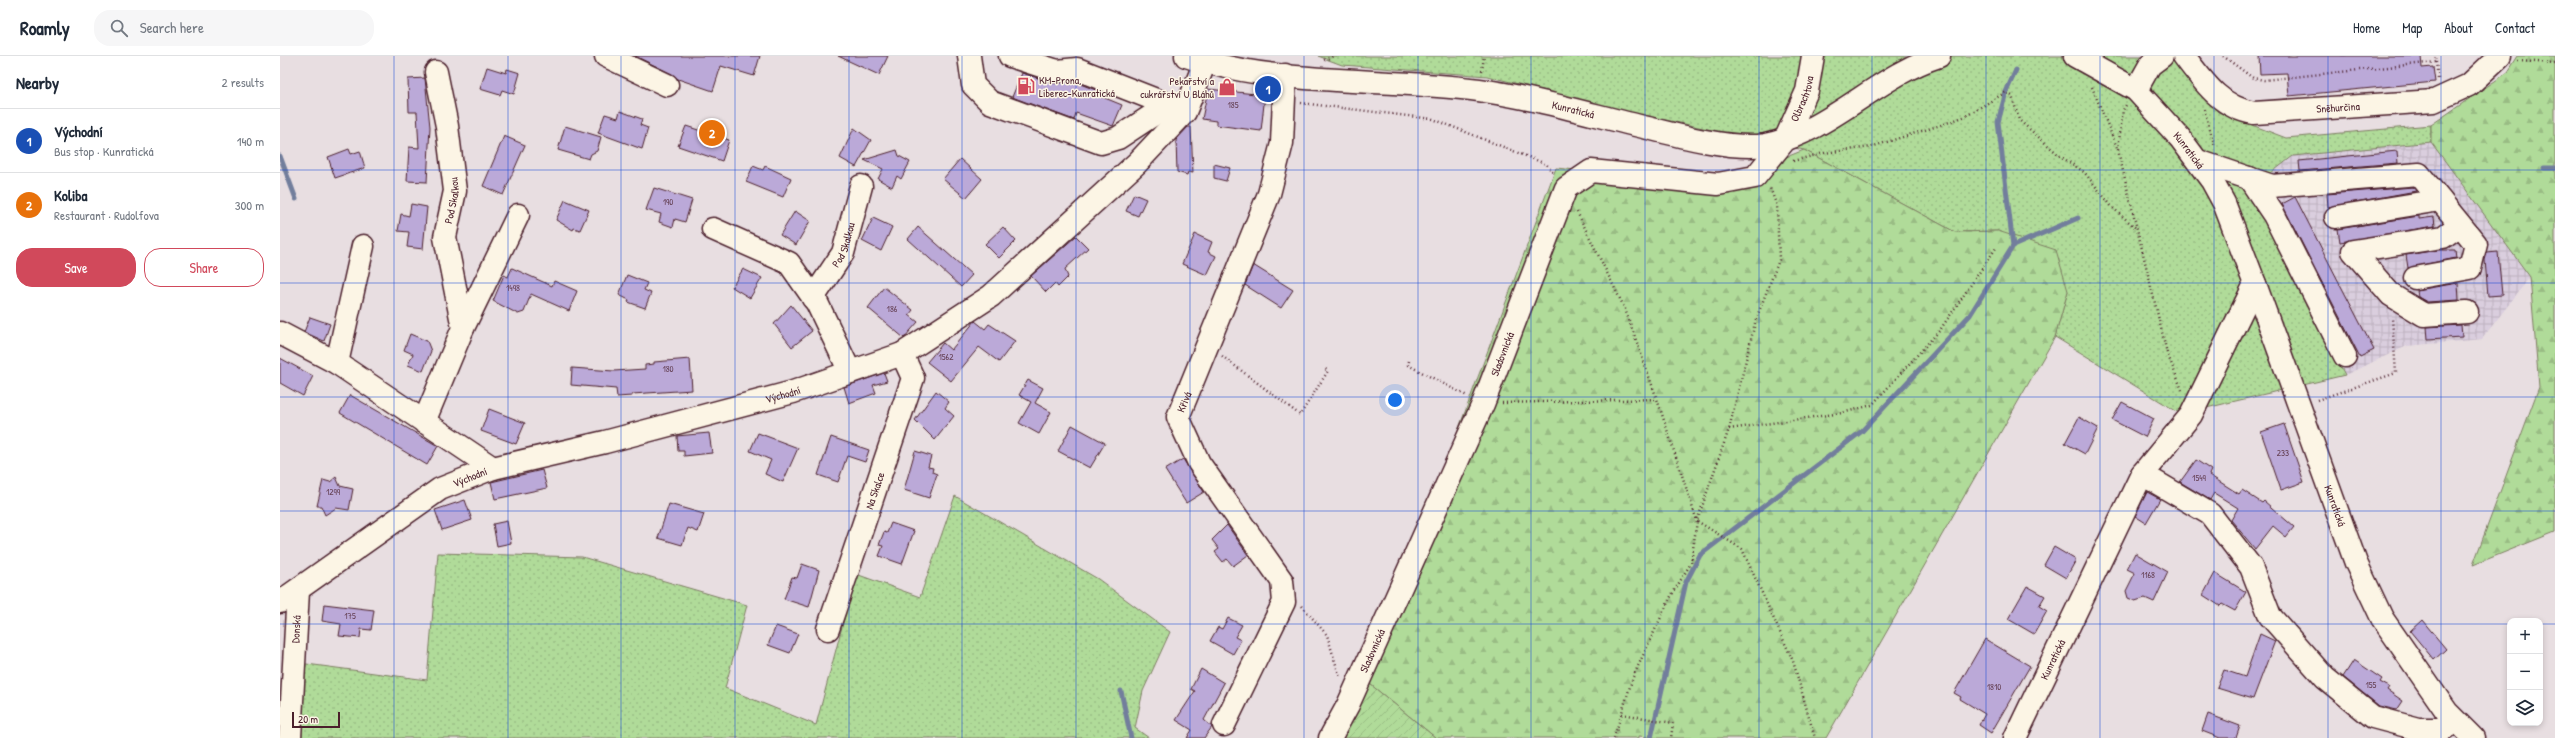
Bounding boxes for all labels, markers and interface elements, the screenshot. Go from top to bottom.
search box [94,10,374,46]
text: Roamly [20,15,70,41]
icon: search [108,17,130,39]
text: Search here [140,17,204,38]
text: Home [2353,18,2380,37]
text: Map [2402,18,2422,37]
text: About [2444,18,2473,37]
text: Contact [2495,18,2535,37]
text: Nearby [16,71,59,94]
text: 2 results [222,73,264,91]
place label: KM-Prona, Liberec-Kunratická [1039,73,1116,100]
place label: Pekařství a cukrářství U Bláhů [1140,74,1215,101]
pin: 1 [1255,74,1281,104]
street label: Olbrachtova [1787,74,1817,124]
fuel station icon: KM-Prona, Liberec-Kunratická [1016,76,1036,96]
shop icon: Pekařství a cukrářství U Bláhů [1217,77,1237,97]
street label: Kunratická [1551,98,1597,122]
house number: 185 [1228,99,1239,111]
street label: Sněhurčina [2316,99,2361,116]
pin: 2 [699,118,725,148]
text: Východní [54,121,103,142]
street label: Kunratická [2170,128,2208,172]
text: 1 [27,132,31,150]
text: 140 m [237,132,264,150]
text: Bus stop · Kunratická [54,142,154,160]
street label: Pod Skalkou [441,176,462,225]
text: Koliba [54,185,87,206]
text: 2 [26,196,32,214]
text: 300 m [235,196,264,214]
house number: 190 [663,196,673,208]
text: Restaurant · Rudolfova [54,206,159,224]
street label: Pod Skalkou [829,220,858,270]
button: Save [16,248,136,287]
button: Share [144,248,264,287]
house number: 1498 [506,282,520,294]
house number: 186 [887,303,898,315]
street label: Sladovnická [1487,329,1517,378]
house number: 1562 [939,351,954,363]
house number: 180 [662,363,674,375]
street label: Východní [764,383,802,406]
street label: Křivá [1174,389,1195,414]
your location [1385,390,1405,410]
house number: 233 [2277,447,2289,459]
street label: Východní [451,464,489,490]
street label: Na Skalce [862,470,888,511]
house number: 1549 [2192,472,2207,484]
street label: Kunratická [2321,483,2349,529]
house number: 1299 [326,486,341,498]
house number: 1168 [2141,569,2155,581]
house number: 175 [344,610,356,622]
street label: Donská [288,614,304,643]
map controls [2507,618,2543,726]
button: + [2507,618,2543,654]
street label: Sladovnická [1356,626,1388,675]
street label: Kunratická [2037,637,2069,682]
button: − [2507,654,2543,690]
house number: 155 [2366,679,2377,691]
house number: 1810 [1987,681,2001,693]
button: layers [2507,690,2543,726]
scale bar [292,710,340,729]
text: 20 m [298,712,318,726]

